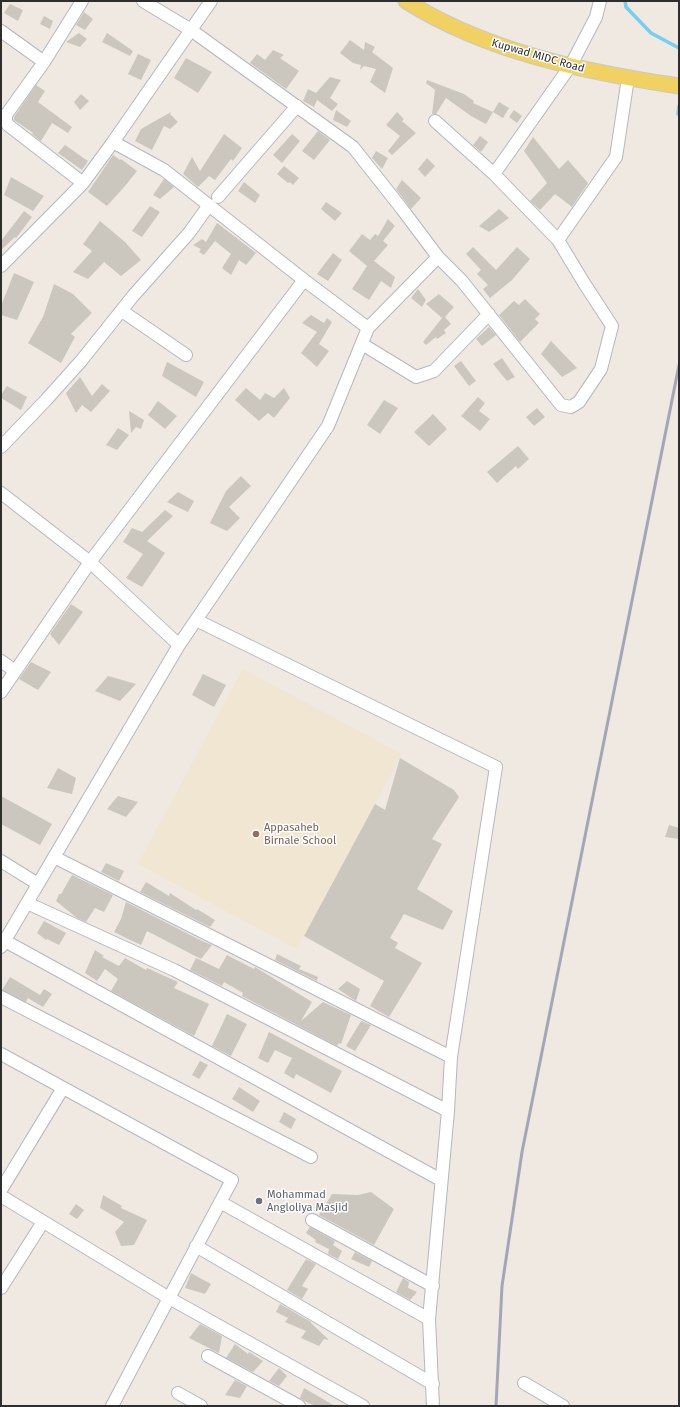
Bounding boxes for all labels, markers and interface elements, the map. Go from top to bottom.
street label: Kupwad MIDC Road [490,36,586,76]
place label: Appasaheb Birnale School [264,821,336,847]
marker: Appasaheb Birnale School [251,829,261,839]
place label: Mohammad Angloliya Masjid [267,1188,348,1214]
marker: Mohammad Angloliya Masjid [254,1196,264,1206]

